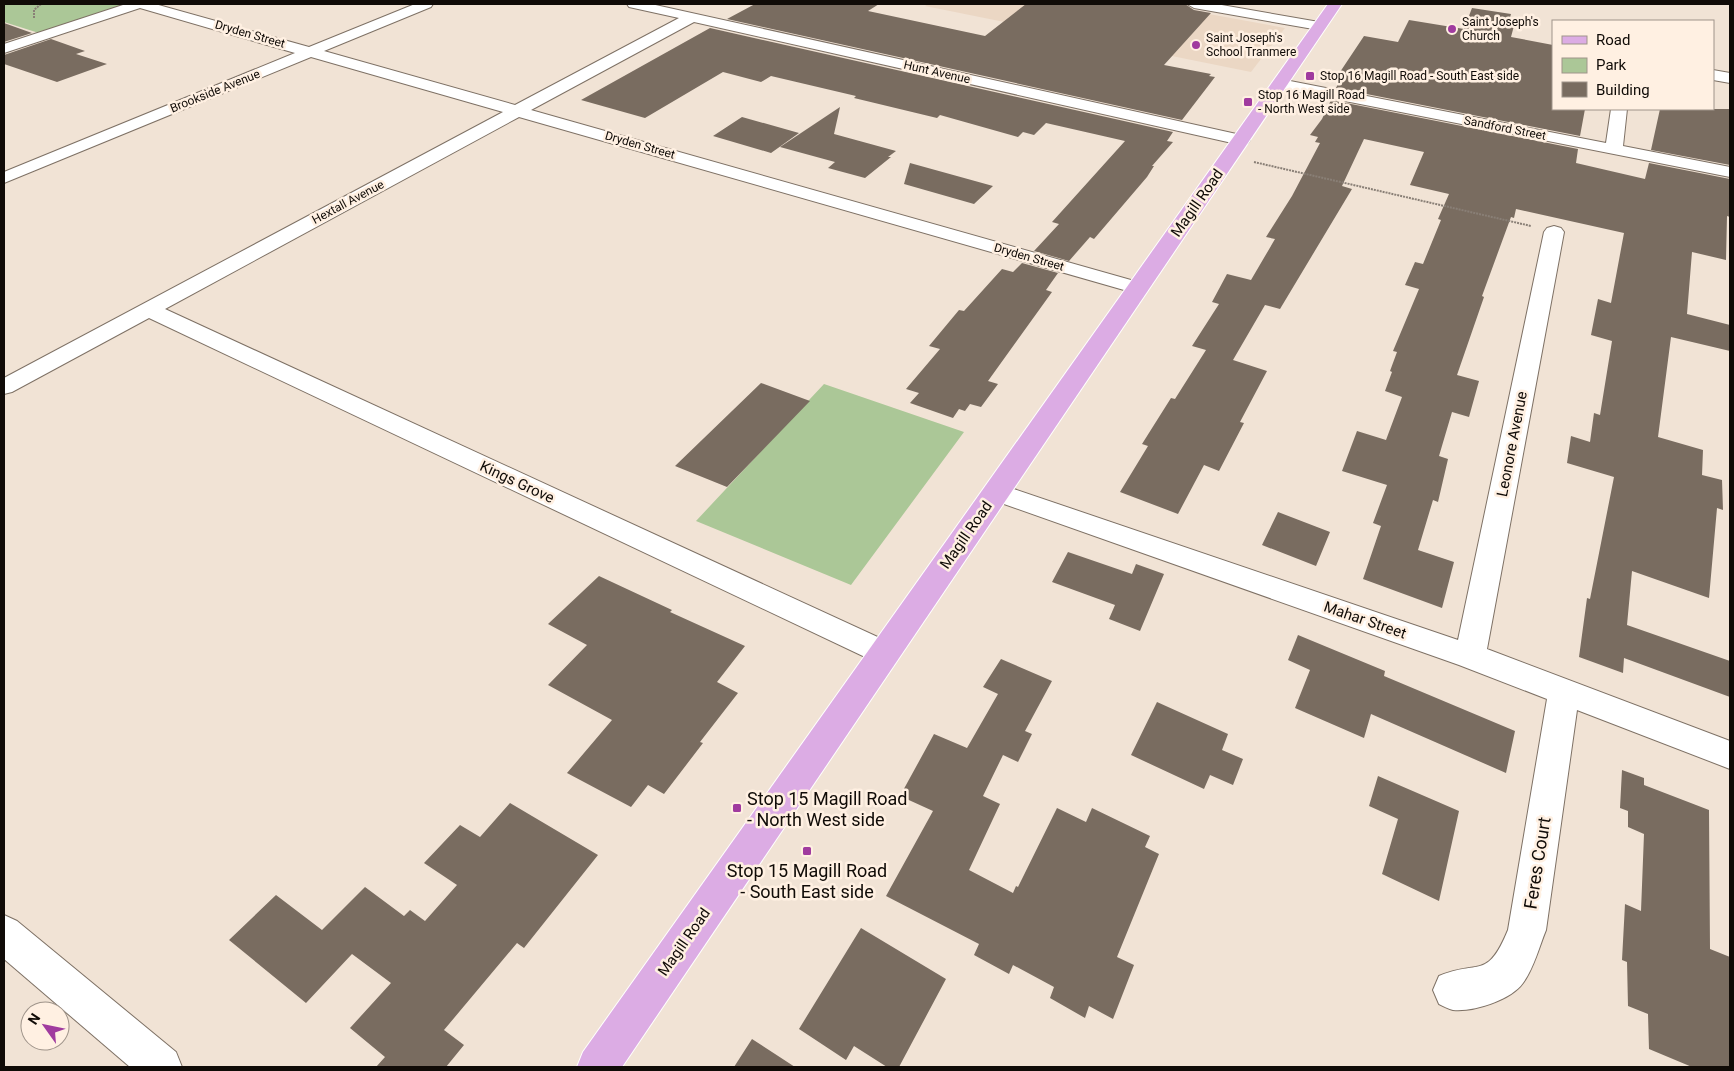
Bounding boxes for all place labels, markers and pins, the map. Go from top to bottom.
place label: Saint Joseph's Church [1462,15,1539,43]
marker: Saint Joseph's Church [1446,23,1458,35]
place label: Saint Joseph's School Tranmere [1206,31,1296,59]
marker: Saint Joseph's School Tranmere [1190,39,1202,51]
place label: Stop 16 Magill Road - South East side [1320,69,1519,83]
marker: Stop 16 Magill Road - South East side [1304,70,1316,82]
place label: Stop 16 Magill Road - North West side [1258,88,1365,116]
marker: Stop 16 Magill Road - North West side [1242,96,1254,108]
place label: Stop 15 Magill Road - North West side [747,788,907,830]
marker: Stop 15 Magill Road - North West side [731,802,743,814]
marker: Stop 15 Magill Road - South East side [801,845,813,857]
place label: Stop 15 Magill Road - South East side [727,860,887,902]

